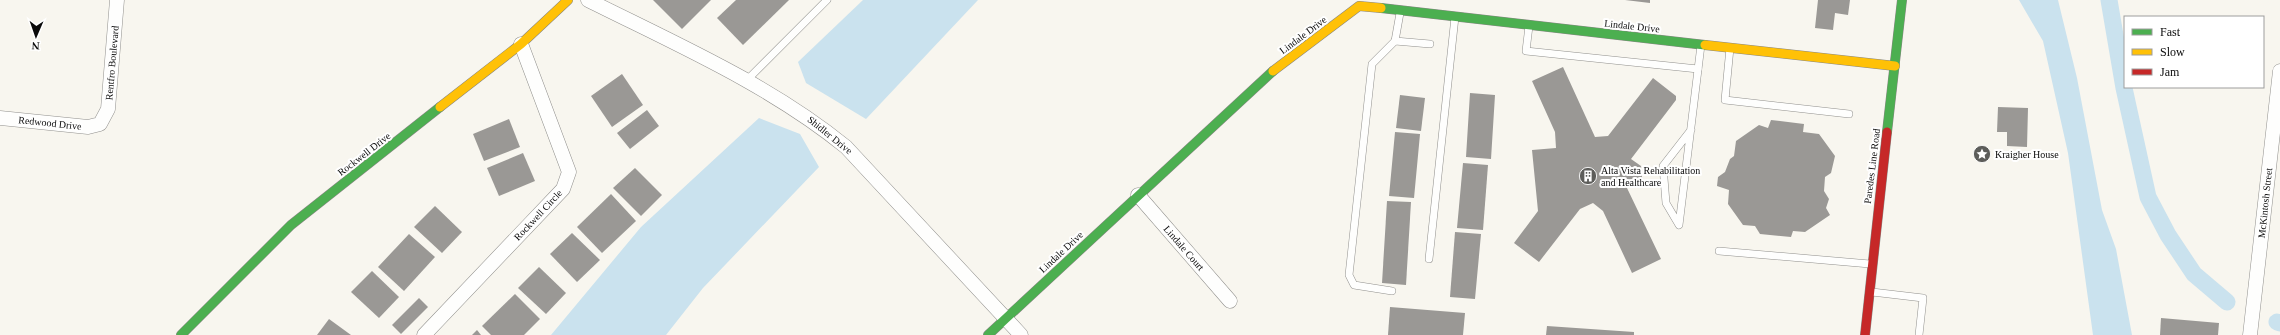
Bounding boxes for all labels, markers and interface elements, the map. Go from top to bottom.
street label: Lindale Drive [1277,13,1329,56]
north arrow [16,16,56,56]
legend [2124,16,2264,88]
street label: Lindale Drive [1604,18,1661,34]
street label: Rentfro Boulevard [103,25,121,101]
text: Fast [2160,25,2181,39]
text: N [31,40,40,52]
text: Slow [2160,45,2185,59]
text: Jam [2160,65,2180,79]
street label: Redwood Drive [18,114,83,132]
street label: Shidler Drive [805,114,855,157]
street label: Paredes Line Road [1862,128,1882,204]
street label: Rockwell Drive [336,130,393,178]
place icon: Kraigher House [1972,144,1992,164]
place label: Kraigher House [1995,149,2059,160]
place label: Alta Vista Rehabilitation and Healthcare [1601,165,1700,188]
building icon: Alta Vista Rehabilitation and Healthcare [1578,166,1598,186]
street label: McKintosh Street [2256,167,2274,239]
street label: Rockwell Circle [512,187,565,243]
street label: Lindale Court [1162,223,1207,273]
street label: Lindale Drive [1037,229,1086,275]

